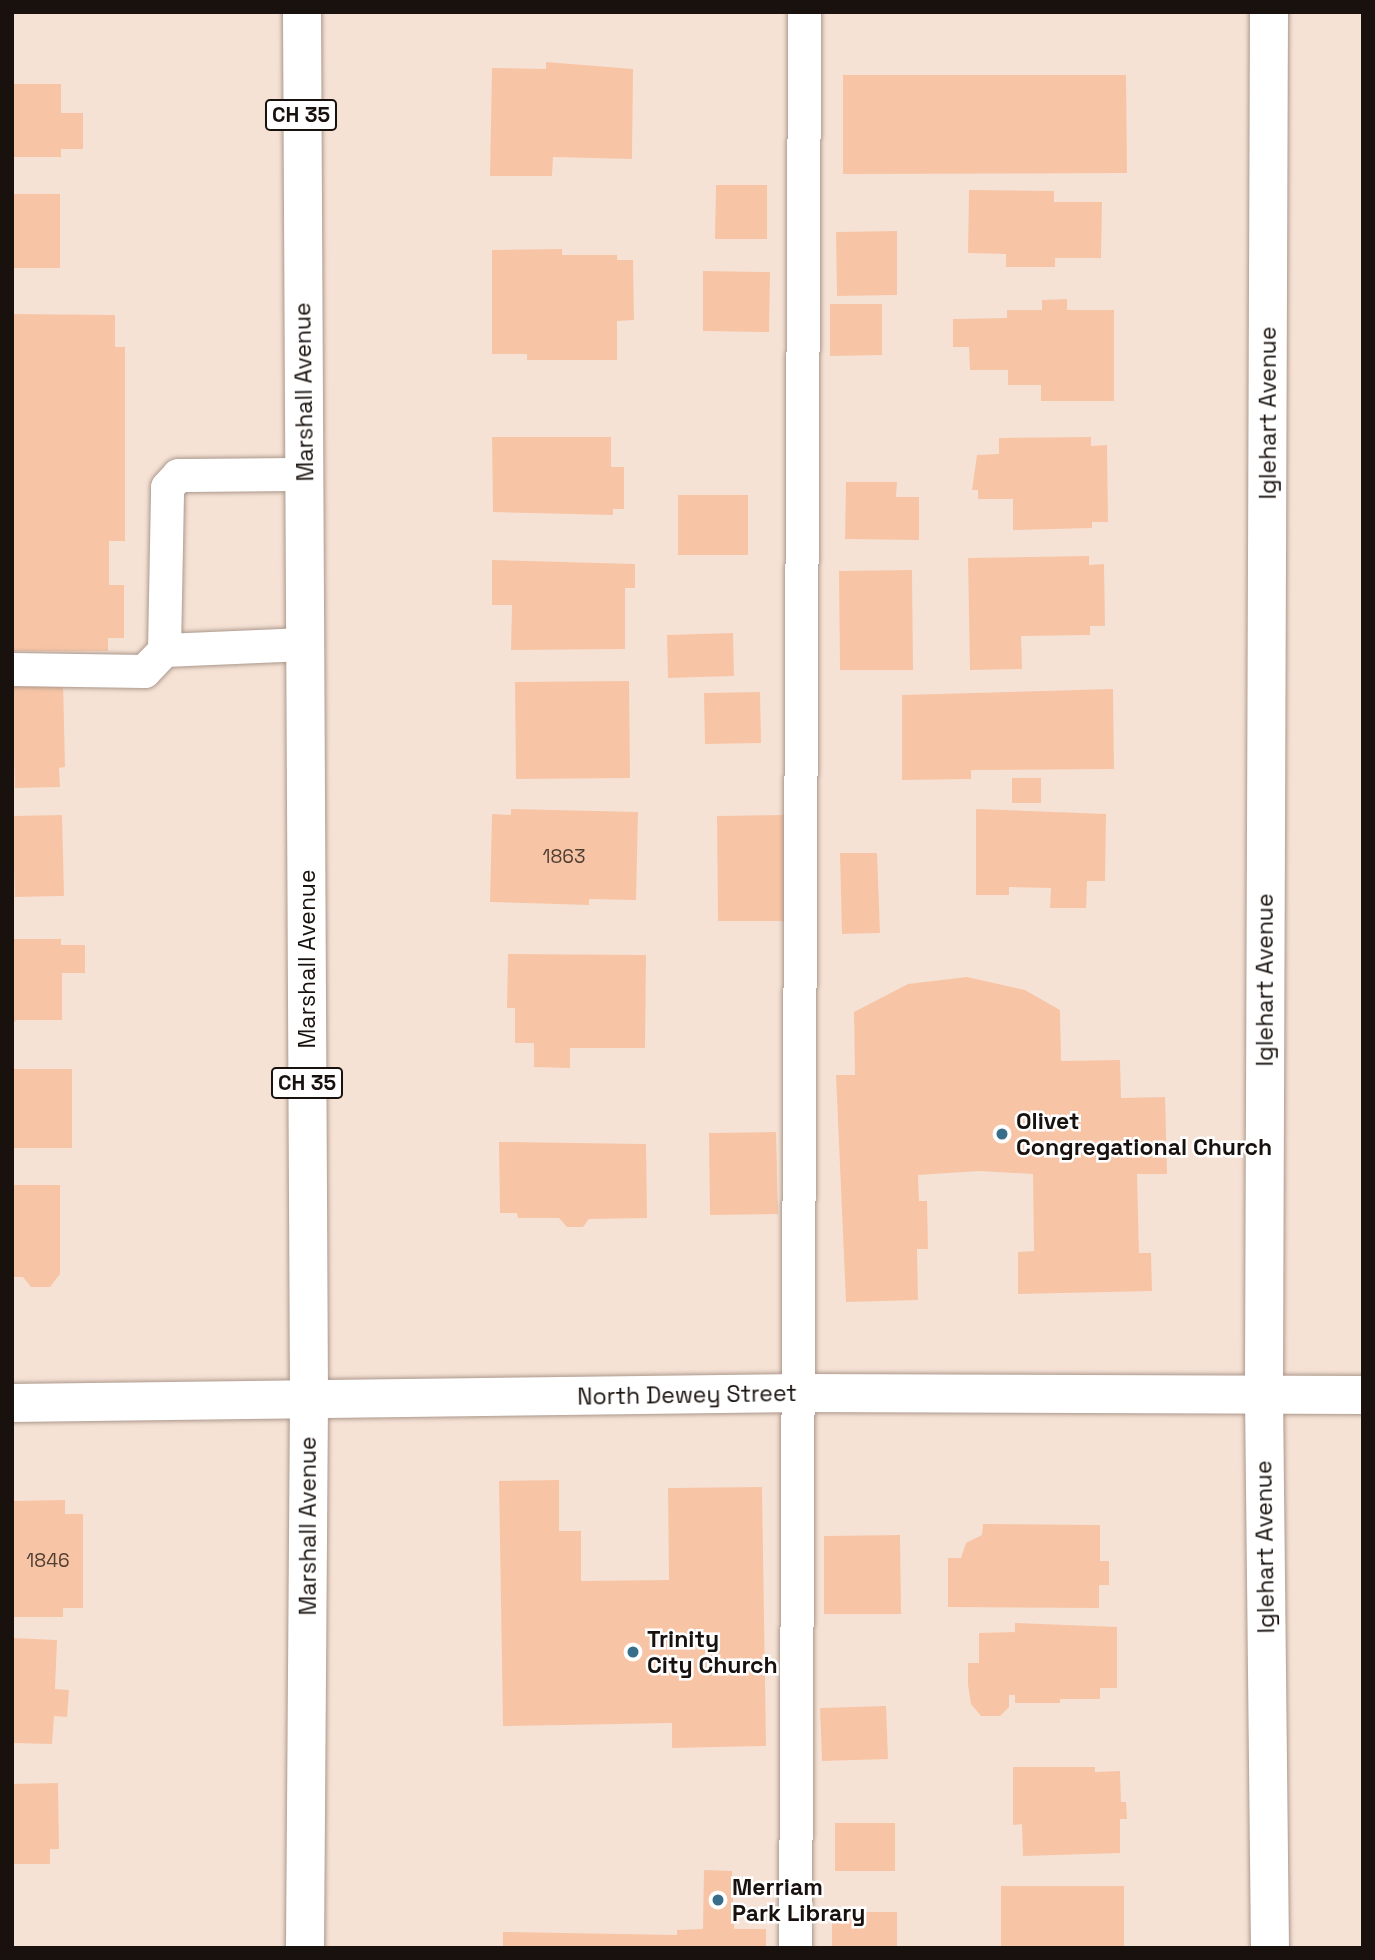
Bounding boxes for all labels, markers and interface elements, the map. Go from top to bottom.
road number: CH 35 [264,97,338,132]
street label: Marshall Avenue [289,302,319,482]
street label: Iglehart Avenue [1254,326,1282,500]
house number: 1863 [543,846,585,868]
street label: Marshall Avenue [293,869,321,1049]
street label: Iglehart Avenue [1251,893,1279,1067]
road number: CH 35 [270,1066,344,1100]
place label: Olivet Congregational Church [1016,1107,1272,1161]
marker: Olivet Congregational Church [994,1126,1010,1142]
street label: North Dewey Street [577,1379,797,1411]
street label: Marshall Avenue [294,1436,322,1616]
street label: Iglehart Avenue [1250,1460,1280,1634]
house number: 1846 [26,1550,70,1572]
place label: Trinity City Church [647,1625,778,1679]
marker: Trinity City Church [625,1644,641,1660]
place label: Merriam Park Library [732,1873,866,1927]
marker: Merriam Park Library [710,1892,726,1908]

